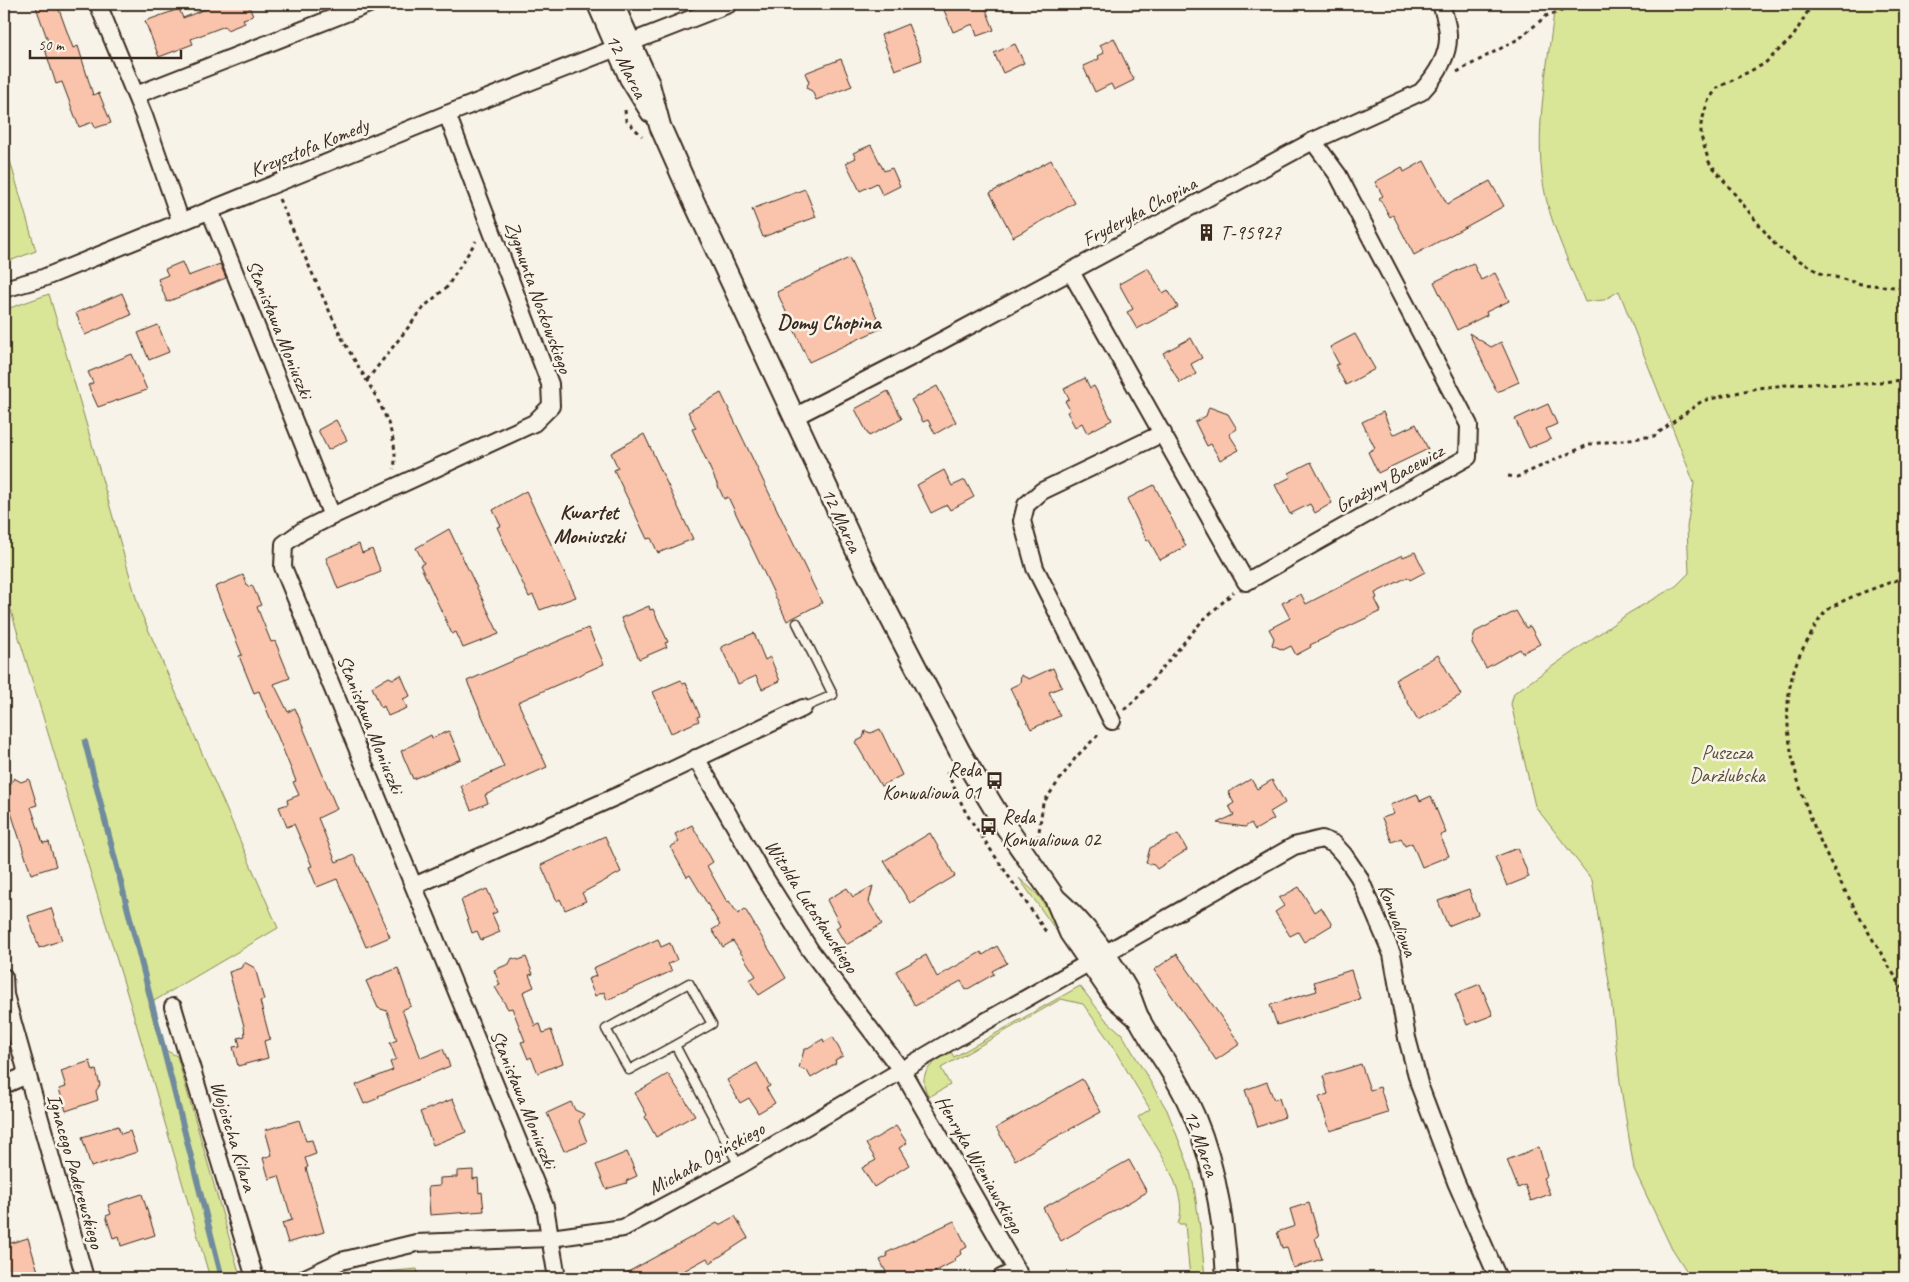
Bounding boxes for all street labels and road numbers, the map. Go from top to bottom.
street label: 12 Marca [600,30,654,104]
street label: Krzysztofa Komedy [246,112,374,183]
street label: Fryderyka Chopina [1078,170,1202,252]
street label: Zygmunta Noskowskiego [499,218,578,378]
street label: Stanisława Moniuszki [240,256,320,404]
street label: Grażyny Bacewicz [1331,437,1450,518]
street label: 12 Marca [816,484,868,558]
street label: Stanisława Moniuszki [331,651,411,799]
street label: Witolda Lutosławskiego [759,835,865,979]
street label: Konwaliowa [1372,880,1423,962]
street label: Stanisława Moniuszki [484,1026,564,1174]
street label: Wojciecha Kilara [205,1078,263,1196]
street label: Ignacego Paderewskiego [41,1091,110,1252]
street label: Henryka Wieniawskiego [930,1091,1030,1239]
street label: 12 Marca [1179,1107,1225,1181]
street label: Michała Ogińskiego [644,1116,770,1201]

